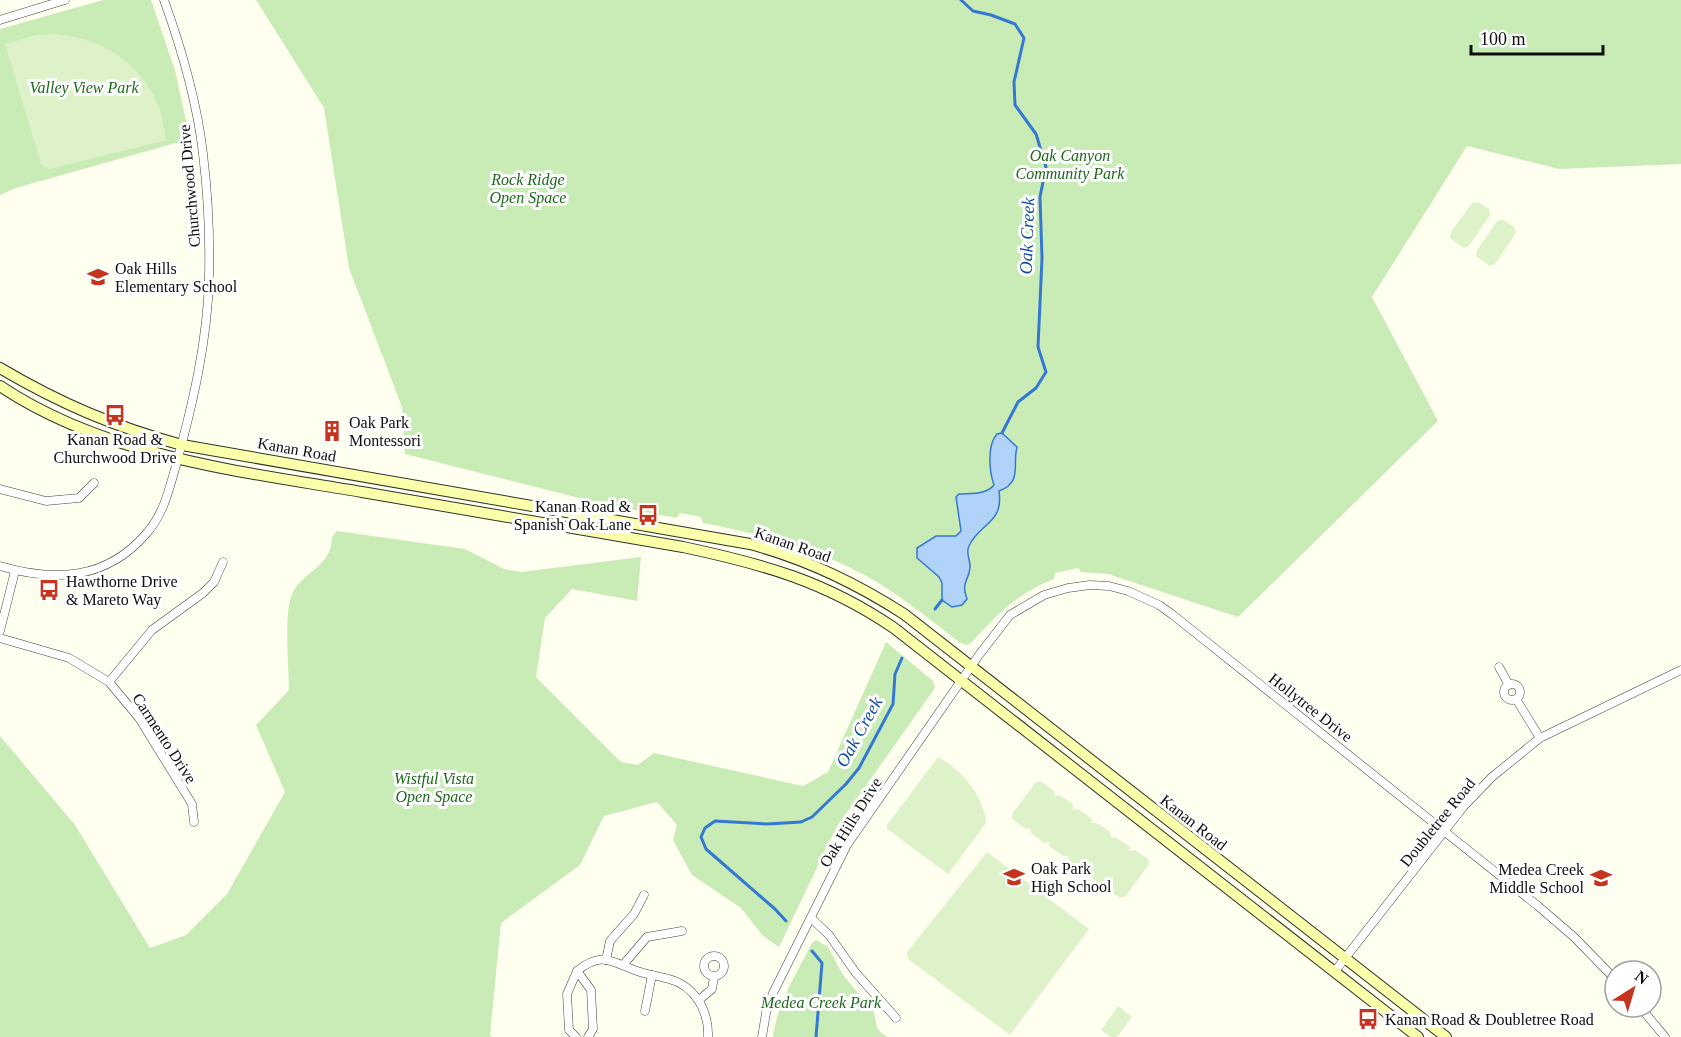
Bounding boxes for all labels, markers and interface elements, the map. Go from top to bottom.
scale bar [1471,18,1603,56]
text: 100 m [1480,29,1526,49]
park label: Valley View Park [30,79,139,97]
street label: Churchwood Drive [176,124,203,248]
park label: Oak Canyon Community Park [1016,147,1125,183]
park label: Rock Ridge Open Space [490,171,566,207]
water label: Oak Creek [1016,196,1038,275]
place label: Oak Hills Elementary School [115,260,238,296]
school or university icon: Oak Hills Elementary School [86,265,110,289]
bus stop icon: Kanan Road & Churchwood Drive [103,403,127,427]
place label: Oak Park Montessori [349,414,422,449]
building icon: Oak Park Montessori [320,419,344,443]
place label: Kanan Road & Churchwood Drive [53,431,177,466]
street label: Kanan Road [256,434,338,465]
place label: Kanan Road & Spanish Oak Lane [514,498,632,534]
bus stop icon: Kanan Road & Spanish Oak Lane [636,503,660,527]
street label: Kanan Road [752,523,833,565]
place label: Hawthorne Drive & Mareto Way [66,573,178,609]
bus stop icon: Hawthorne Drive & Mareto Way [37,578,61,602]
street label: Hollytree Drive [1265,670,1356,746]
street label: Carmento Drive [129,690,200,786]
water label: Oak Creek [832,693,887,770]
park label: Wistful Vista Open Space [394,770,474,806]
street label: Oak Hills Drive [816,774,885,870]
street label: Doubletree Road [1397,775,1478,870]
street label: Kanan Road [1157,791,1230,854]
place label: Oak Park High School [1031,860,1112,896]
place label: Medea Creek Middle School [1489,861,1585,896]
school or university icon: Oak Park High School [1002,865,1026,889]
school or university icon: Medea Creek Middle School [1589,866,1613,890]
north arrow [1603,959,1663,1019]
text: N [1632,967,1652,988]
park label: Medea Creek Park [760,994,882,1011]
bus stop icon: Kanan Road & Doubletree Road [1356,1007,1380,1031]
place label: Kanan Road & Doubletree Road [1385,1011,1594,1028]

